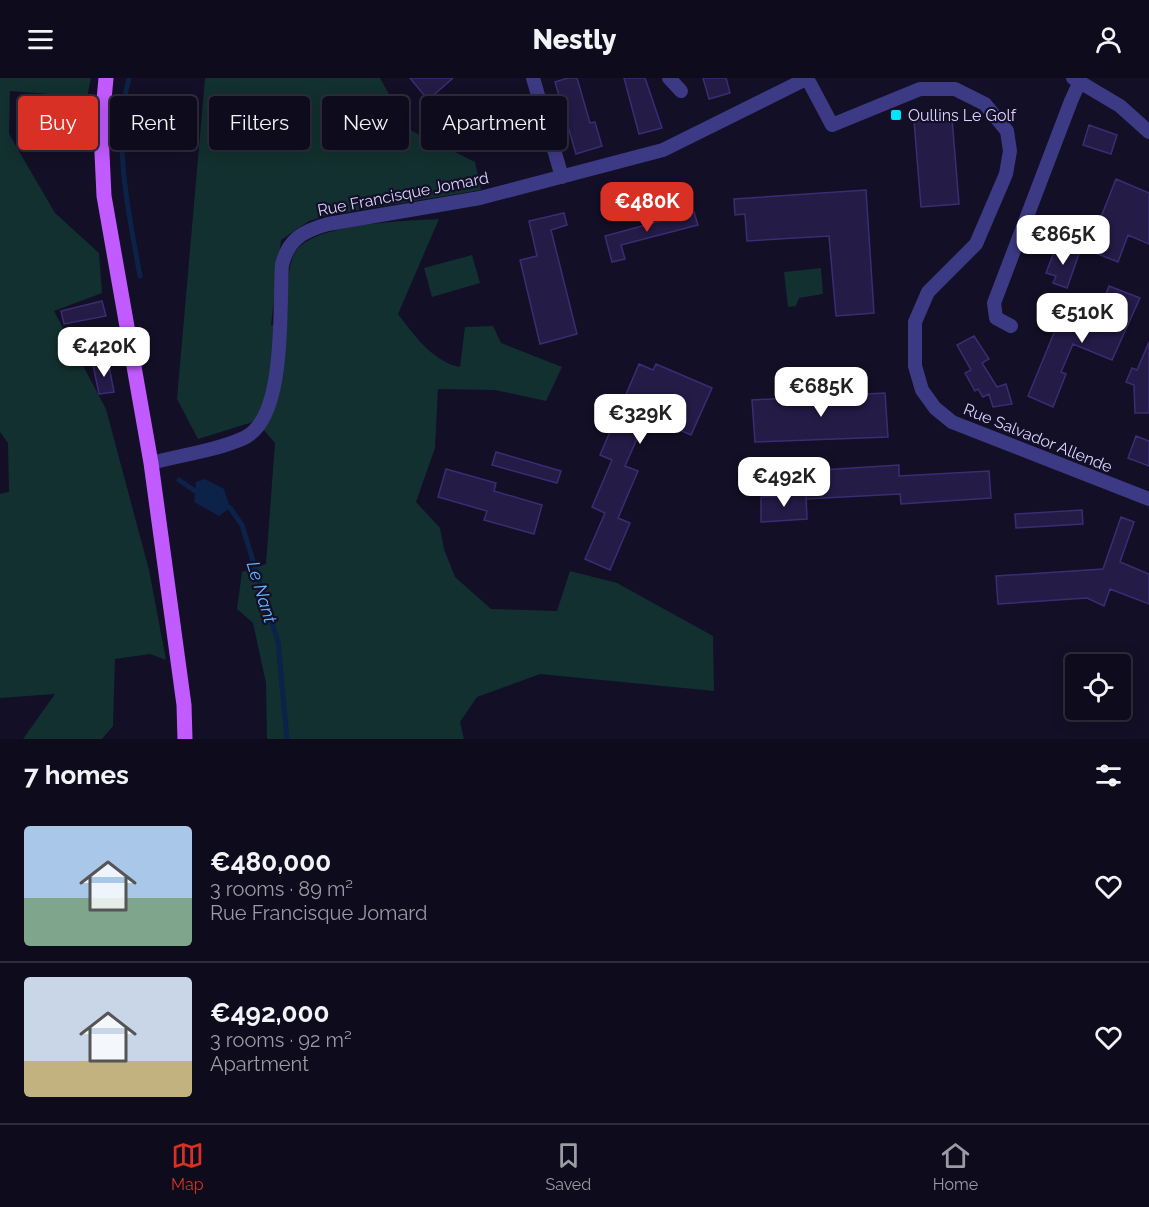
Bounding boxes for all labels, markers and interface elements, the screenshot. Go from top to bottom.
icon: menu [24,23,57,56]
icon: person [1092,23,1125,56]
text: Nestly [533,24,616,55]
chip: Buy [18,96,98,150]
chip: Rent [110,96,197,150]
chip: Filters [209,96,310,150]
chip: New [322,96,409,150]
chip: Apartment [421,96,567,150]
place label: Oullins Le Golf [908,106,1017,125]
marker: Oullins Le Golf [889,108,903,122]
street label: Rue Francisque Jomard [316,168,490,220]
pin: €480K [605,182,689,233]
text: €480K [614,189,680,213]
pin: €865K [1021,215,1105,266]
text: €865K [1031,222,1095,246]
pin: €510K [1040,293,1124,344]
text: €510K [1051,300,1113,324]
pin: €420K [62,327,146,378]
text: €420K [72,334,136,358]
pin: €685K [779,367,863,418]
text: €685K [789,374,853,398]
pin: €329K [598,394,682,445]
street label: Rue Salvador Allende [961,399,1115,477]
text: €329K [608,401,672,425]
pin: €492K [742,457,826,508]
text: €492K [752,464,816,488]
water label: Le Nant [243,559,281,626]
map controls [1065,654,1131,720]
button: locate [1065,654,1131,720]
icon: filters [1092,759,1125,792]
text: 7 homes [24,760,129,790]
text: €480,000 [210,847,331,877]
icon: home [72,850,144,922]
icon: heart [1092,870,1125,903]
text: 3 rooms · 89 m² [210,877,353,901]
text: Rue Francisque Jomard [210,901,428,925]
text: €492,000 [210,998,330,1028]
icon: home [72,1001,144,1073]
icon: heart [1092,1021,1125,1054]
text: 3 rooms · 92 m² [210,1028,352,1052]
text: Apartment [210,1052,309,1076]
tab: Map [171,1139,204,1194]
tab: Saved [545,1139,591,1194]
tab: Home [933,1139,978,1194]

